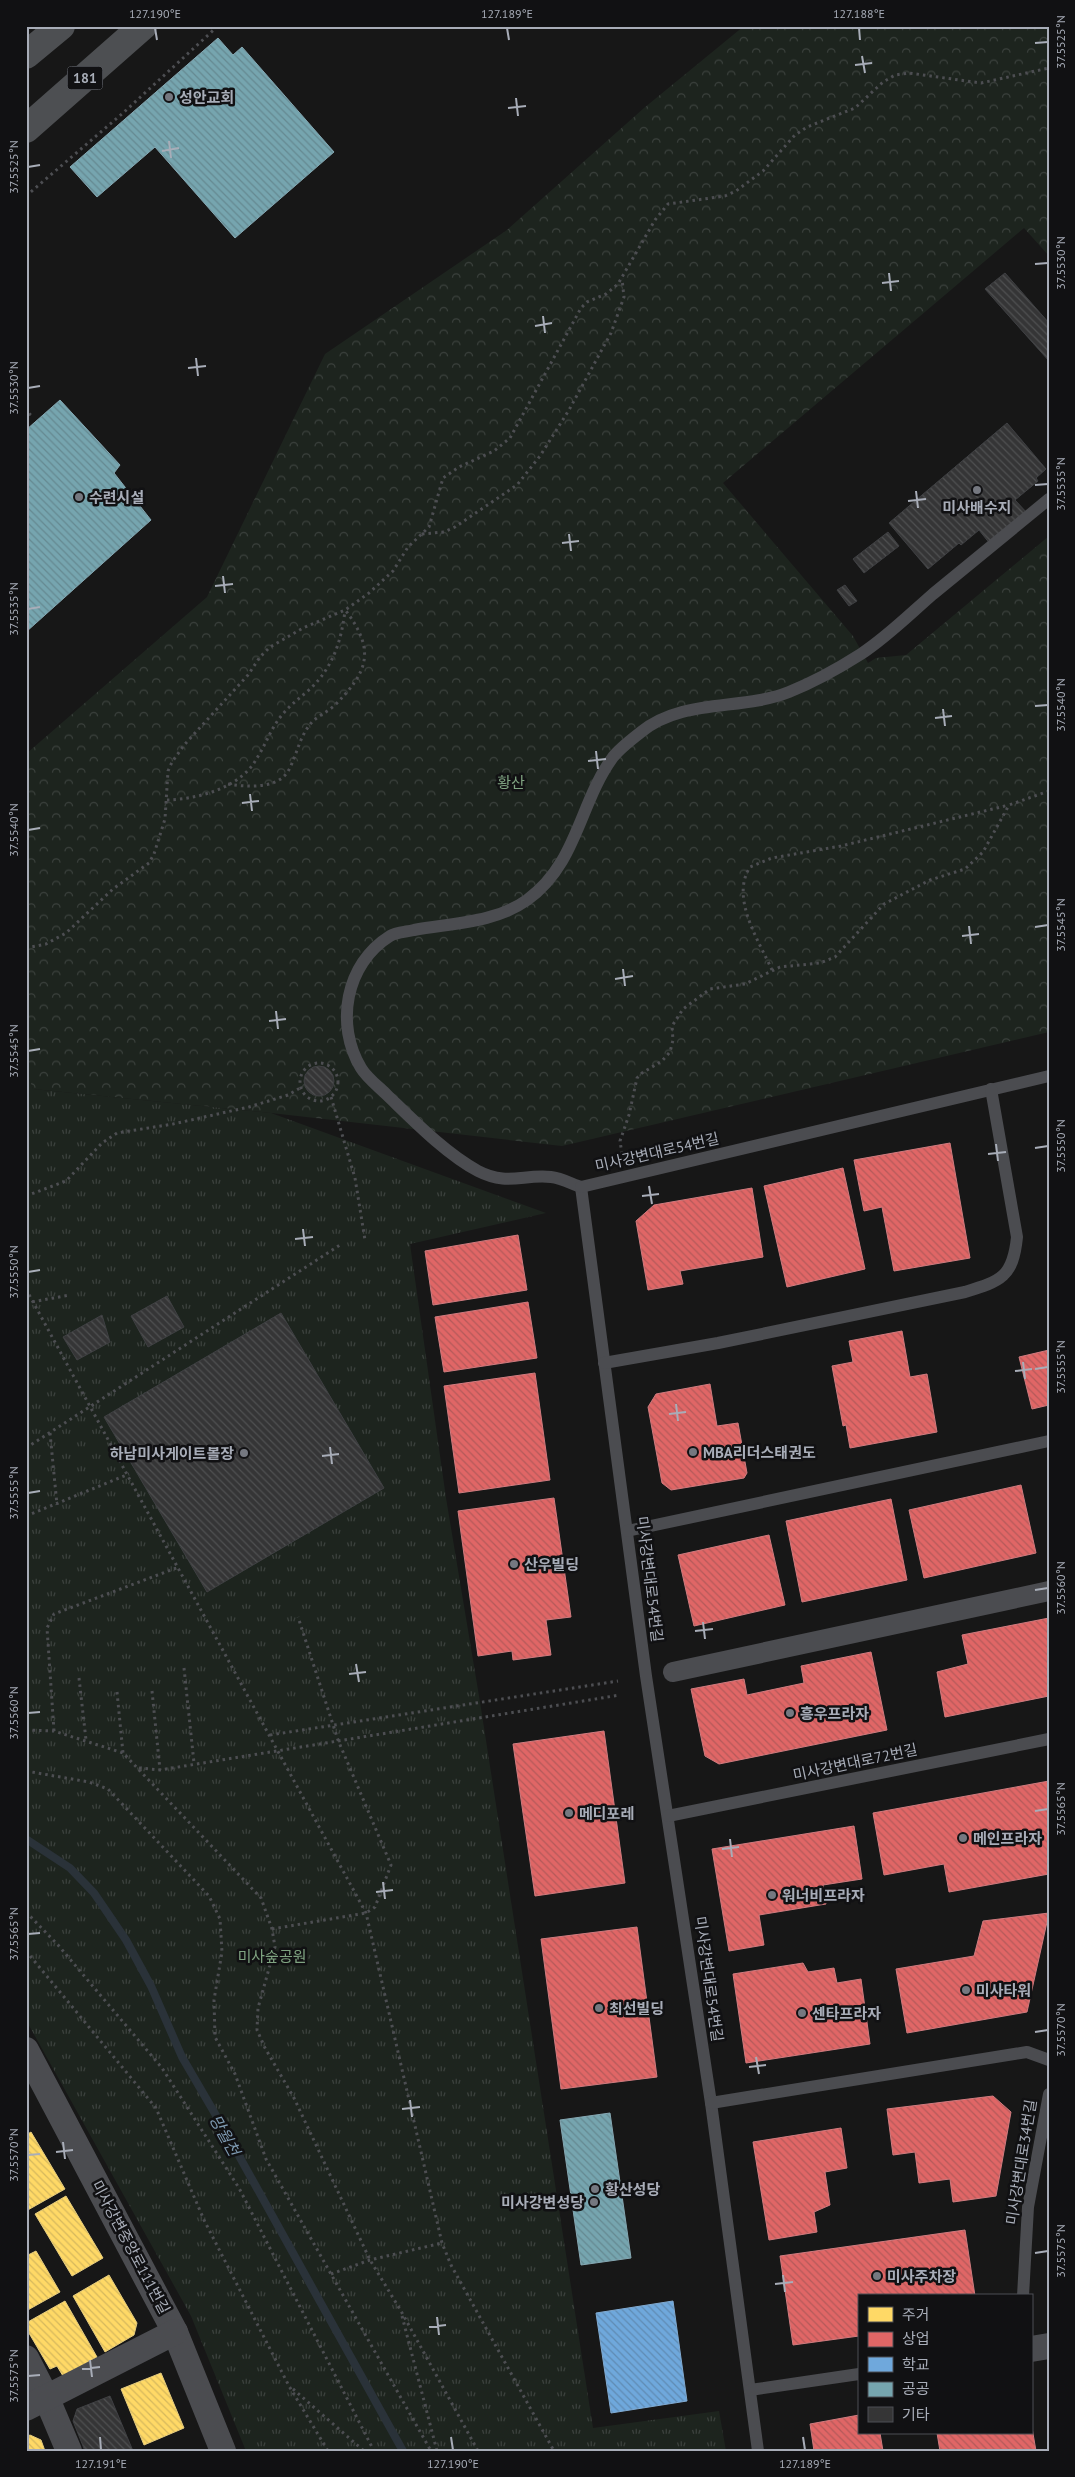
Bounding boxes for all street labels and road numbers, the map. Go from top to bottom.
road number: 181 [68,66,102,90]
street label: 미사강변대로54번길 [593,1128,721,1176]
street label: 미사강변대로54번길 [633,1515,667,1643]
street label: 미사강변대로72번길 [791,1740,919,1784]
street label: 미사강변대로54번길 [691,1915,727,2043]
street label: 미사강변대로34번길 [1002,2098,1040,2226]
street label: 미사강변중앙로111번길 [88,2177,174,2317]

